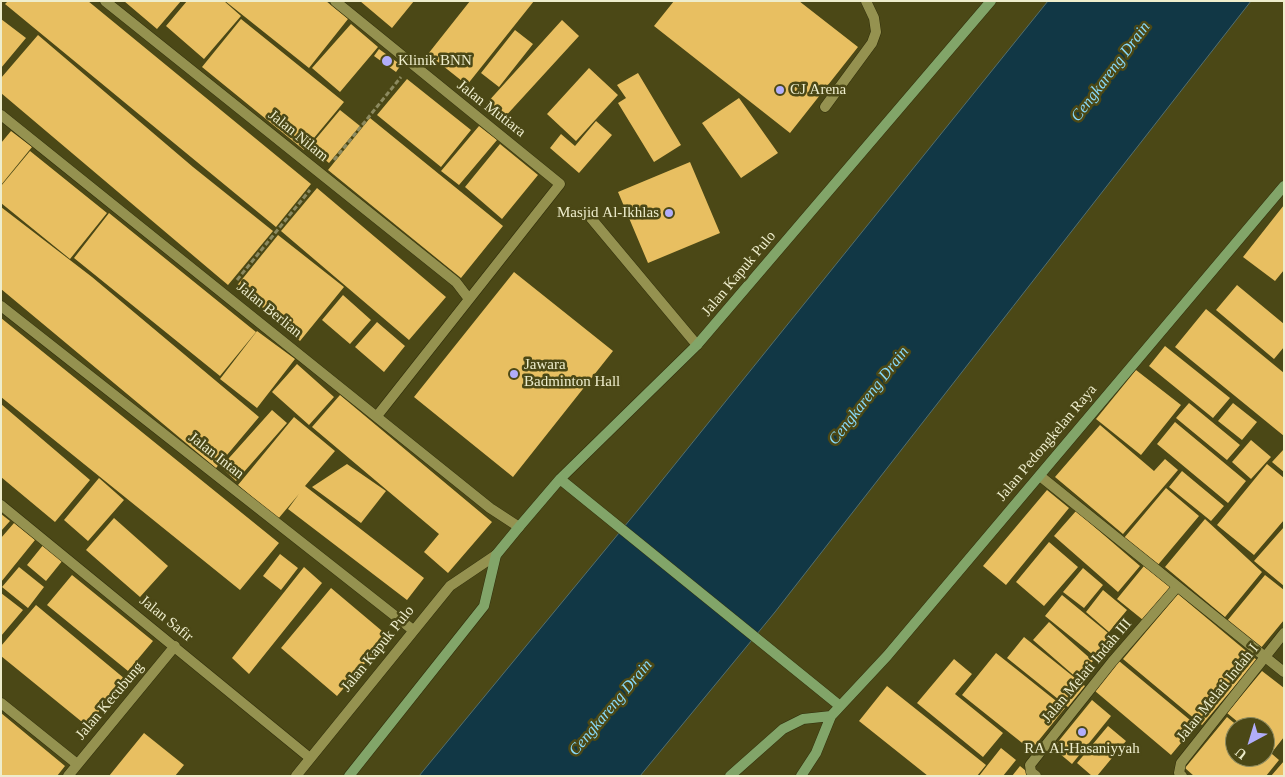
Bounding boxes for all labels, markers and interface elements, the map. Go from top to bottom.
water label: Cengkareng Drain [1067,18,1155,126]
place label: Klinik BNN [398,52,472,70]
marker: Klinik BNN [380,54,394,68]
street label: Jalan Mutiara [453,77,529,141]
place label: CJ Arena [790,81,846,99]
marker: CJ Arena [774,84,786,96]
street label: Jalan Nilam [264,106,332,166]
place label: Masjid Al-Ikhlas [557,204,659,222]
marker: Masjid Al-Ikhlas [663,207,675,219]
street label: Jalan Kapuk Pulo [698,228,780,320]
street label: Jalan Berlian [233,278,305,342]
water label: Cengkareng Drain [825,343,913,449]
place label: Jawara Badminton Hall [524,356,620,391]
marker: Jawara Badminton Hall [508,368,520,380]
street label: Jalan Pedongkelan Raya [993,381,1101,505]
street label: Jalan Intan [185,429,247,483]
street label: Jalan Safir [136,592,196,646]
street label: Jalan Kapuk Pulo [338,602,418,696]
street label: Jalan Melati Indah III [1038,615,1136,727]
street label: Jalan Melati Indah I [1173,641,1263,745]
water label: Cengkareng Drain [565,656,657,760]
street label: Jalan Kecubung [72,658,148,744]
north arrow [1225,717,1275,767]
marker: RA Al-Hasaniyyah [1076,726,1088,738]
place label: RA Al-Hasaniyyah [1024,740,1140,758]
text: U [1232,744,1250,762]

